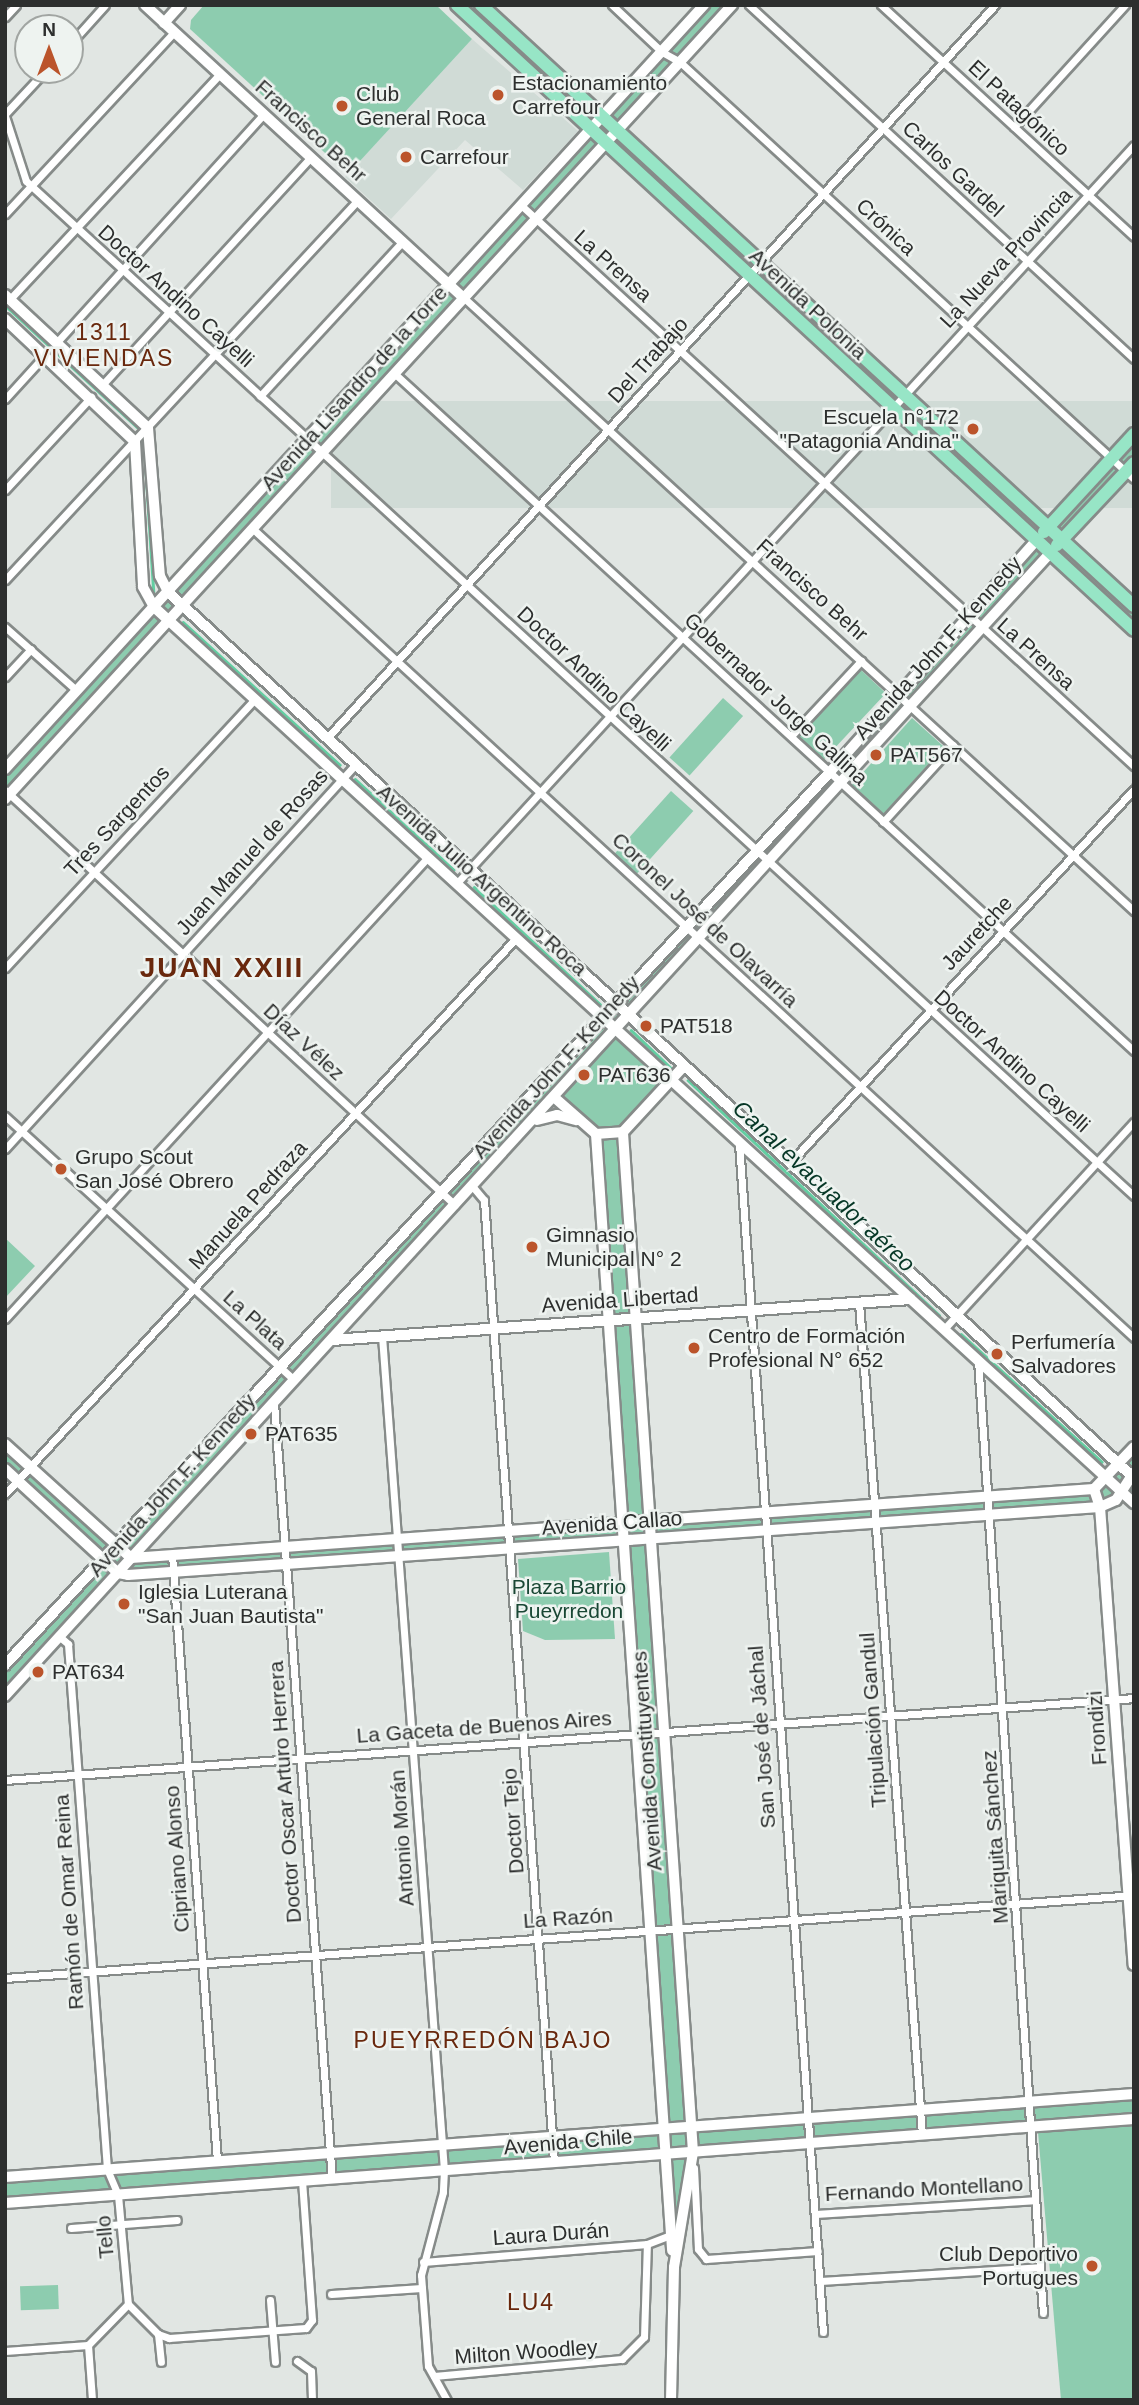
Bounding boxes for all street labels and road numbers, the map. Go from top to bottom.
street label: El Patagónico [963,55,1075,161]
street label: Francisco Behr [250,74,372,188]
street label: Carlos Gardel [897,116,1009,222]
street label: La Nueva Provincia [935,183,1077,333]
street label: Crónica [851,193,921,261]
street label: Doctor Andino Cayelli [93,219,259,373]
street label: La Prensa [569,225,657,307]
street label: Avenida Polonia [744,243,872,365]
street label: Avenida Lisandro de la Torre [255,280,453,496]
street label: Del Trabajo [603,312,693,408]
street label: Francisco Behr [751,533,873,647]
street label: Avenida John F. Kennedy [849,551,1027,745]
street label: Doctor Andino Cayelli [512,601,676,757]
street label: Gobernador Jorge Gallina [679,607,873,791]
street label: La Prensa [992,613,1080,695]
street label: Tres Sargentos [59,760,175,882]
street label: Juan Manuel de Rosas [171,764,333,940]
street label: Avenida Julio Argentino Roca [371,779,593,981]
street label: Coronel José de Olavarría [607,827,803,1013]
street label: Jauretche [936,891,1018,975]
street label: Avenida John F. Kennedy [467,970,645,1164]
street label: Doctor Andino Cayelli [929,984,1095,1138]
street label: Díaz Vélez [258,998,350,1086]
street label: Manuela Pedraza [184,1135,312,1275]
street label: Avenida Libertad [541,1282,699,1318]
street label: La Plata [218,1285,292,1355]
street label: Avenida John F. Kennedy [83,1388,261,1582]
street label: Avenida Callao [541,1506,683,1540]
street label: Tripulación Gandul [854,1632,892,1808]
street label: San José de Jáchal [743,1645,781,1829]
street label: Avenida Constituyentes [627,1650,667,1872]
street label: Doctor Oscar Arturo Herrera [263,1660,307,1924]
street label: Frondizi [1082,1690,1112,1766]
street label: La Gaceta de Buenos Aires [355,1705,613,1749]
street label: Mariquita Sánchez [976,1749,1014,1925]
street label: Doctor Tejo [497,1767,529,1875]
street label: Antonio Morán [385,1769,419,1907]
street label: Cipriano Alonso [159,1784,195,1934]
street label: Ramón de Omar Reina [49,1793,89,2011]
street label: La Razón [522,1902,614,1934]
street label: Avenida Chile [503,2124,633,2160]
street label: Fernando Montellano [824,2171,1024,2207]
street label: Tello [91,2214,119,2260]
street label: Laura Durán [492,2217,610,2251]
street label: Milton Woodley [454,2334,598,2370]

